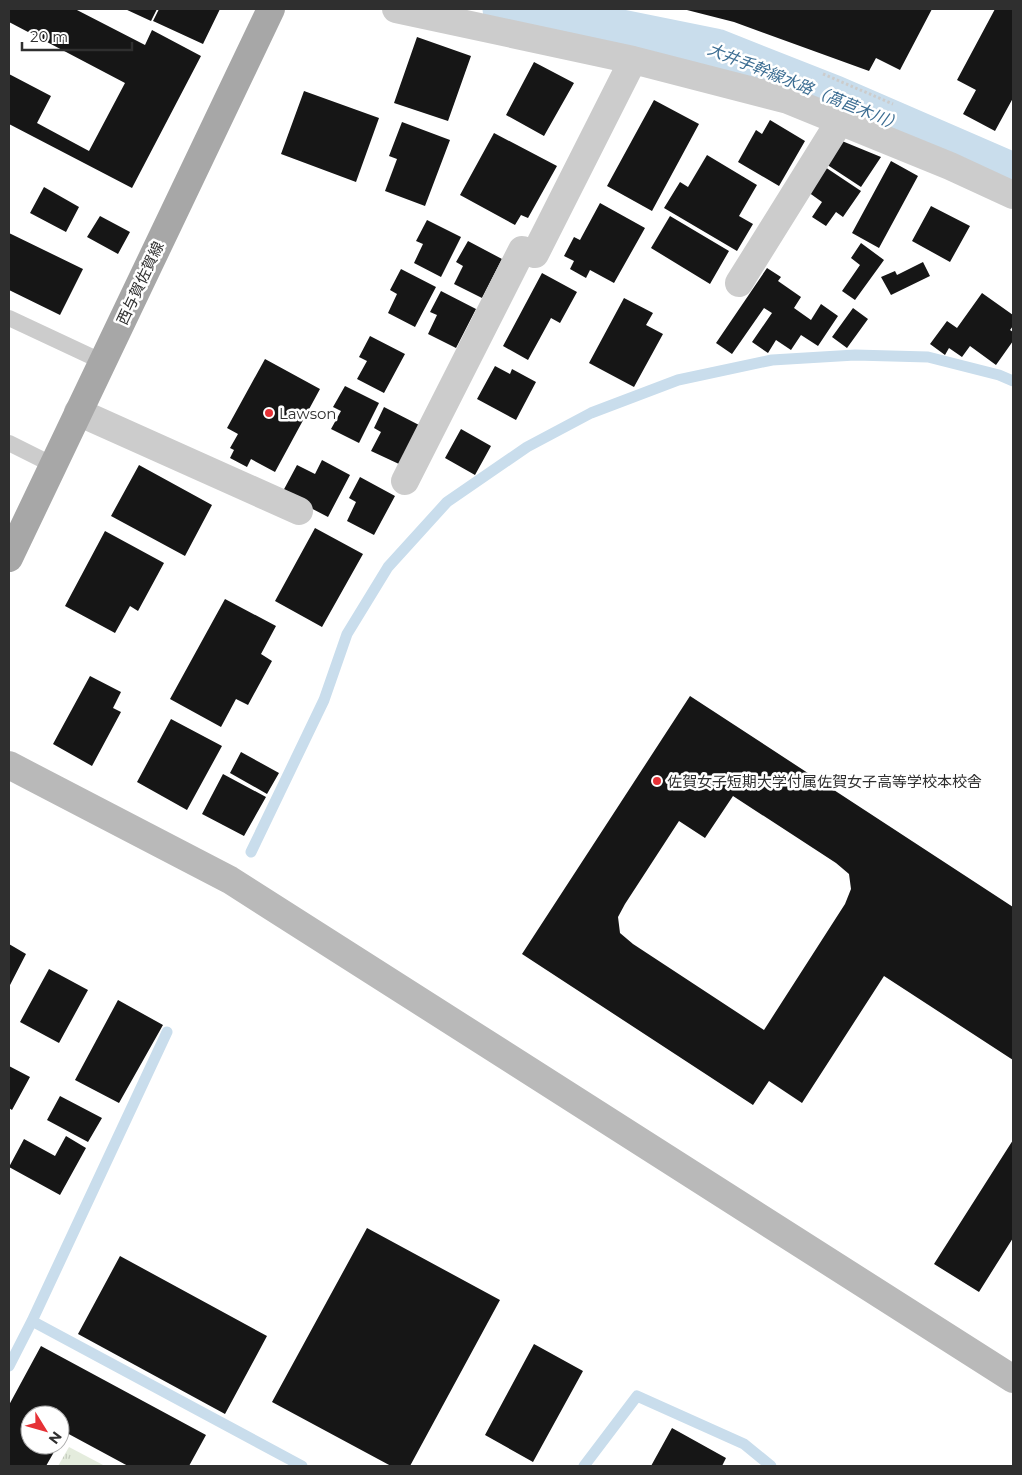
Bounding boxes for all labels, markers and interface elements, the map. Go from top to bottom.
scale bar [22,20,132,52]
text: 20 m [30,27,68,46]
water label: 大井手幹線水路（萵苣木川） [705,39,905,135]
street label: 西与賀佐賀線 [112,238,168,328]
place label: Lawson [279,404,337,423]
marker: Lawson [263,407,275,419]
place label: 佐賀女子短期大学付属佐賀女子高等学校本校舎 [667,772,982,791]
marker: 佐賀女子短期大学付属佐賀女子高等学校本校舎 [651,775,663,787]
north arrow [20,1405,70,1455]
text: N [45,1428,66,1448]

